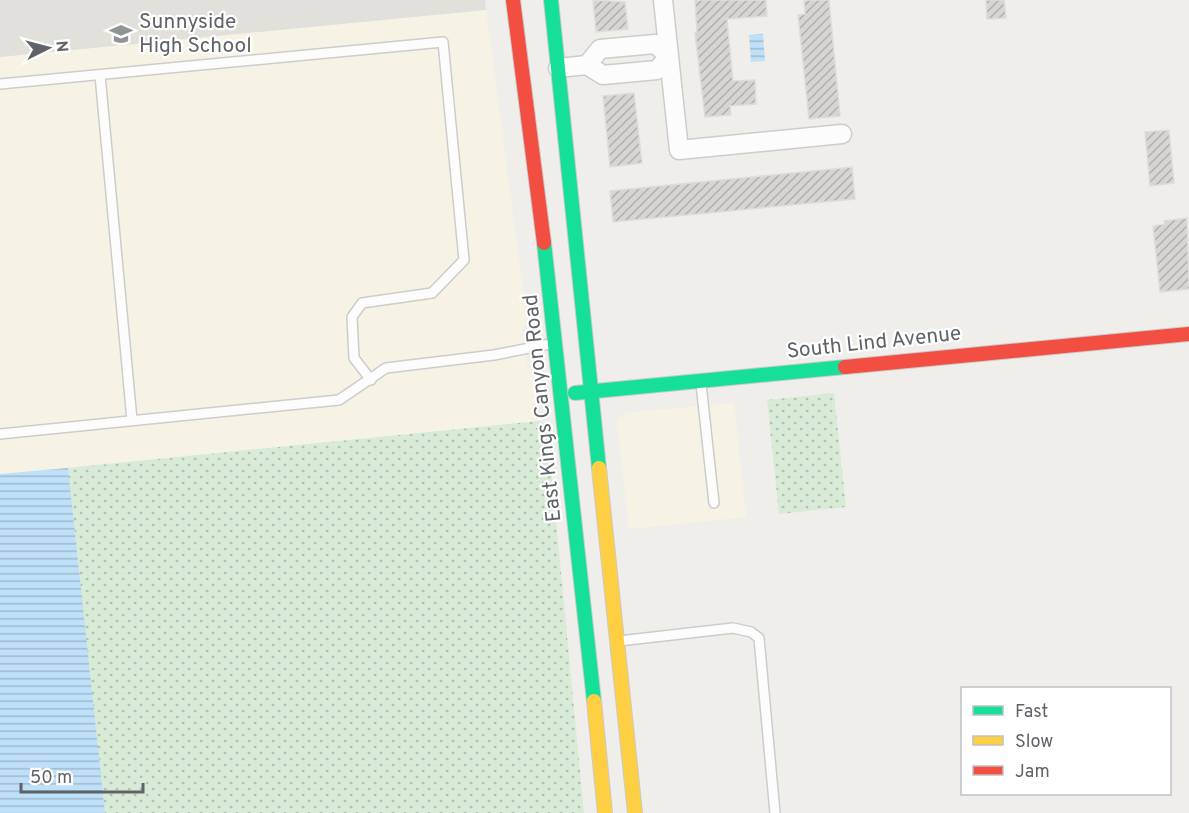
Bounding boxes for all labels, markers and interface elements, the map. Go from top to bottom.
place label: Sunnyside High School [139,9,252,60]
north arrow [18,18,78,78]
school or university icon: Sunnyside High School [108,21,134,47]
text: N [50,40,71,53]
street label: East Kings Canyon Road [518,293,568,523]
street label: South Lind Avenue [785,320,963,366]
legend [961,687,1171,795]
text: Fast [1015,701,1048,724]
text: Slow [1015,731,1053,754]
scale bar [21,756,142,794]
text: Jam [1015,761,1050,784]
text: 50 m [30,767,72,790]

